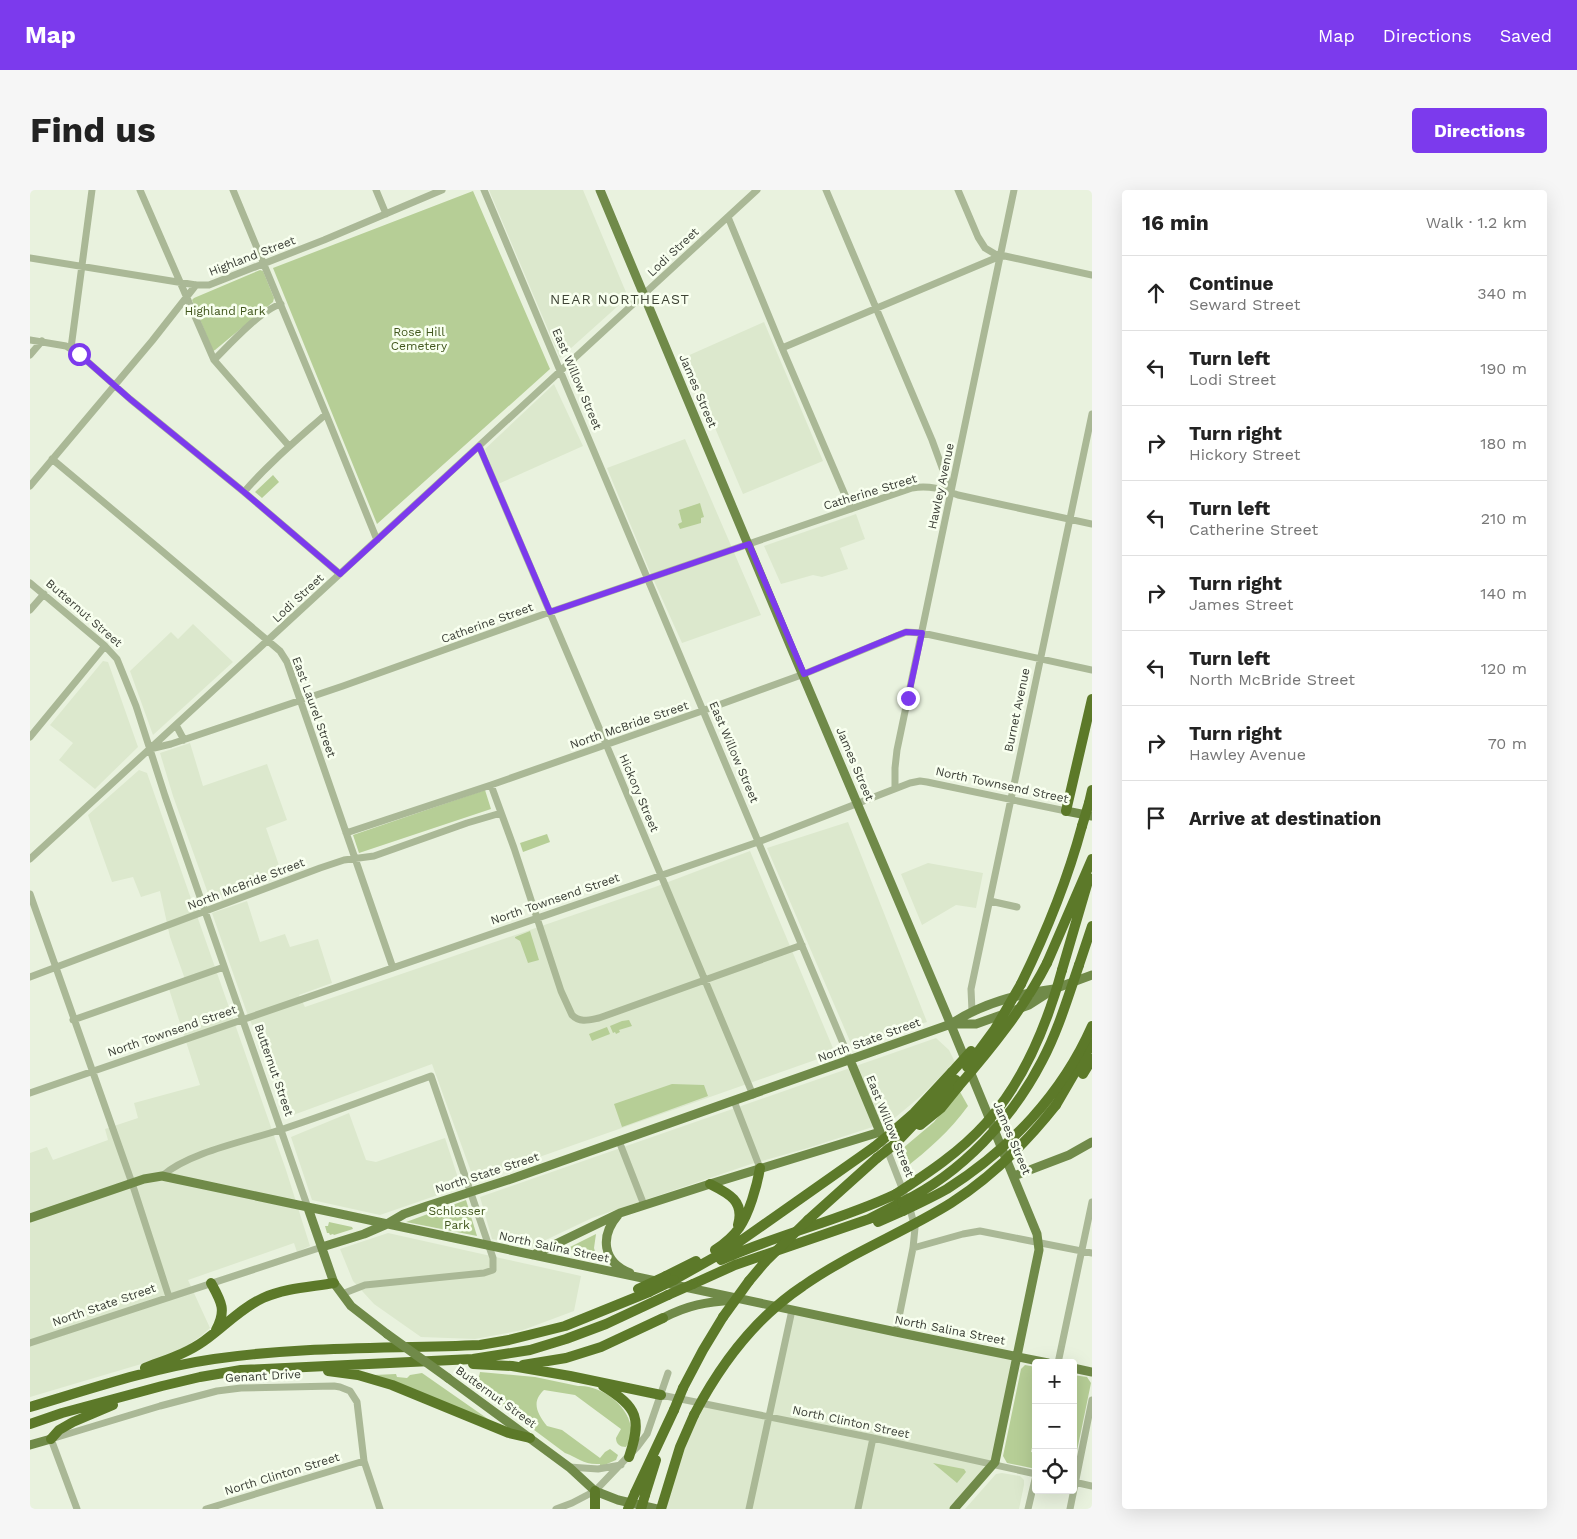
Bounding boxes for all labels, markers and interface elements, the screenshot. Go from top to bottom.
text: Map [25,21,76,49]
text: Map [1318,25,1355,46]
text: Directions [1383,25,1472,46]
text: Saved [1500,25,1552,46]
button: Directions [1412,108,1547,153]
text: Find us [30,109,156,151]
text: 16 min [1142,210,1209,235]
text: Walk · 1.2 km [1426,213,1527,232]
street label: Lodi Street [644,225,702,279]
street label: Highland Street [207,233,297,279]
text: Continue [1189,272,1273,295]
icon: ahead [1142,279,1170,307]
text: 340 m [1477,284,1527,303]
district label: NEAR NORTHEAST [550,291,690,307]
text: Seward Street [1189,295,1300,314]
park label: Highland Park [184,304,266,318]
park label: Rose Hill Cemetery [391,325,448,353]
street label: East Willow Street [549,326,605,432]
route start [68,343,91,366]
text: Turn left [1189,347,1270,370]
street label: James Street [676,352,720,430]
icon: left [1142,354,1170,382]
text: 190 m [1480,359,1527,378]
text: Lodi Street [1189,370,1276,389]
text: Turn right [1189,422,1282,445]
icon: right [1142,429,1170,457]
text: 180 m [1480,434,1527,453]
street label: Hawley Avenue [925,442,957,530]
text: Hickory Street [1189,445,1300,464]
street label: Catherine Street [822,471,918,513]
text: Turn left [1189,497,1270,520]
icon: left [1142,504,1170,532]
text: 210 m [1481,509,1527,528]
text: Catherine Street [1189,520,1318,539]
street label: Lodi Street [269,571,327,625]
text: Turn right [1189,572,1282,595]
street label: Butternut Street [43,576,125,650]
icon: right [1142,579,1170,607]
text: 140 m [1480,584,1527,603]
text: James Street [1189,595,1293,614]
street label: Catherine Street [439,600,535,646]
text: Turn left [1189,647,1270,670]
icon: left [1142,654,1170,682]
street label: East Laurel Street [289,655,339,759]
text: 120 m [1481,659,1527,678]
street label: Burnet Avenue [1001,667,1033,753]
text: North McBride Street [1189,670,1355,689]
route end [897,687,920,710]
street label: North McBride Street [568,698,690,752]
street label: East Willow Street [706,699,762,805]
text: Turn right [1189,722,1282,745]
street label: James Street [833,725,877,803]
icon: right [1142,729,1170,757]
text: 70 m [1488,734,1527,753]
text: Hawley Avenue [1189,745,1306,764]
street label: Hickory Street [616,752,662,834]
street label: North Townsend Street [934,764,1070,806]
icon: arrive [1142,804,1170,832]
text: Arrive at destination [1189,807,1381,830]
street label: North McBride Street [185,855,307,913]
street label: North Townsend Street [489,870,621,928]
street label: North Townsend Street [106,1002,238,1060]
street label: North State Street [816,1015,922,1065]
street label: Butternut Street [252,1022,296,1118]
street label: East Willow Street [863,1073,917,1179]
street label: James Street [990,1099,1034,1177]
street label: North State Street [433,1150,541,1196]
park label: Schlosser Park [428,1204,486,1232]
street label: North Salina Street [498,1228,610,1266]
street label: North State Street [50,1281,158,1329]
street label: North Salina Street [894,1312,1006,1348]
map controls [1032,1359,1077,1494]
button: + [1032,1359,1077,1404]
street label: Butternut Street [453,1363,539,1431]
street label: Genant Drive [225,1367,301,1385]
street label: North Clinton Street [791,1403,911,1441]
button: − [1032,1404,1077,1449]
button: locate [1032,1449,1077,1494]
street label: North Clinton Street [223,1450,341,1498]

